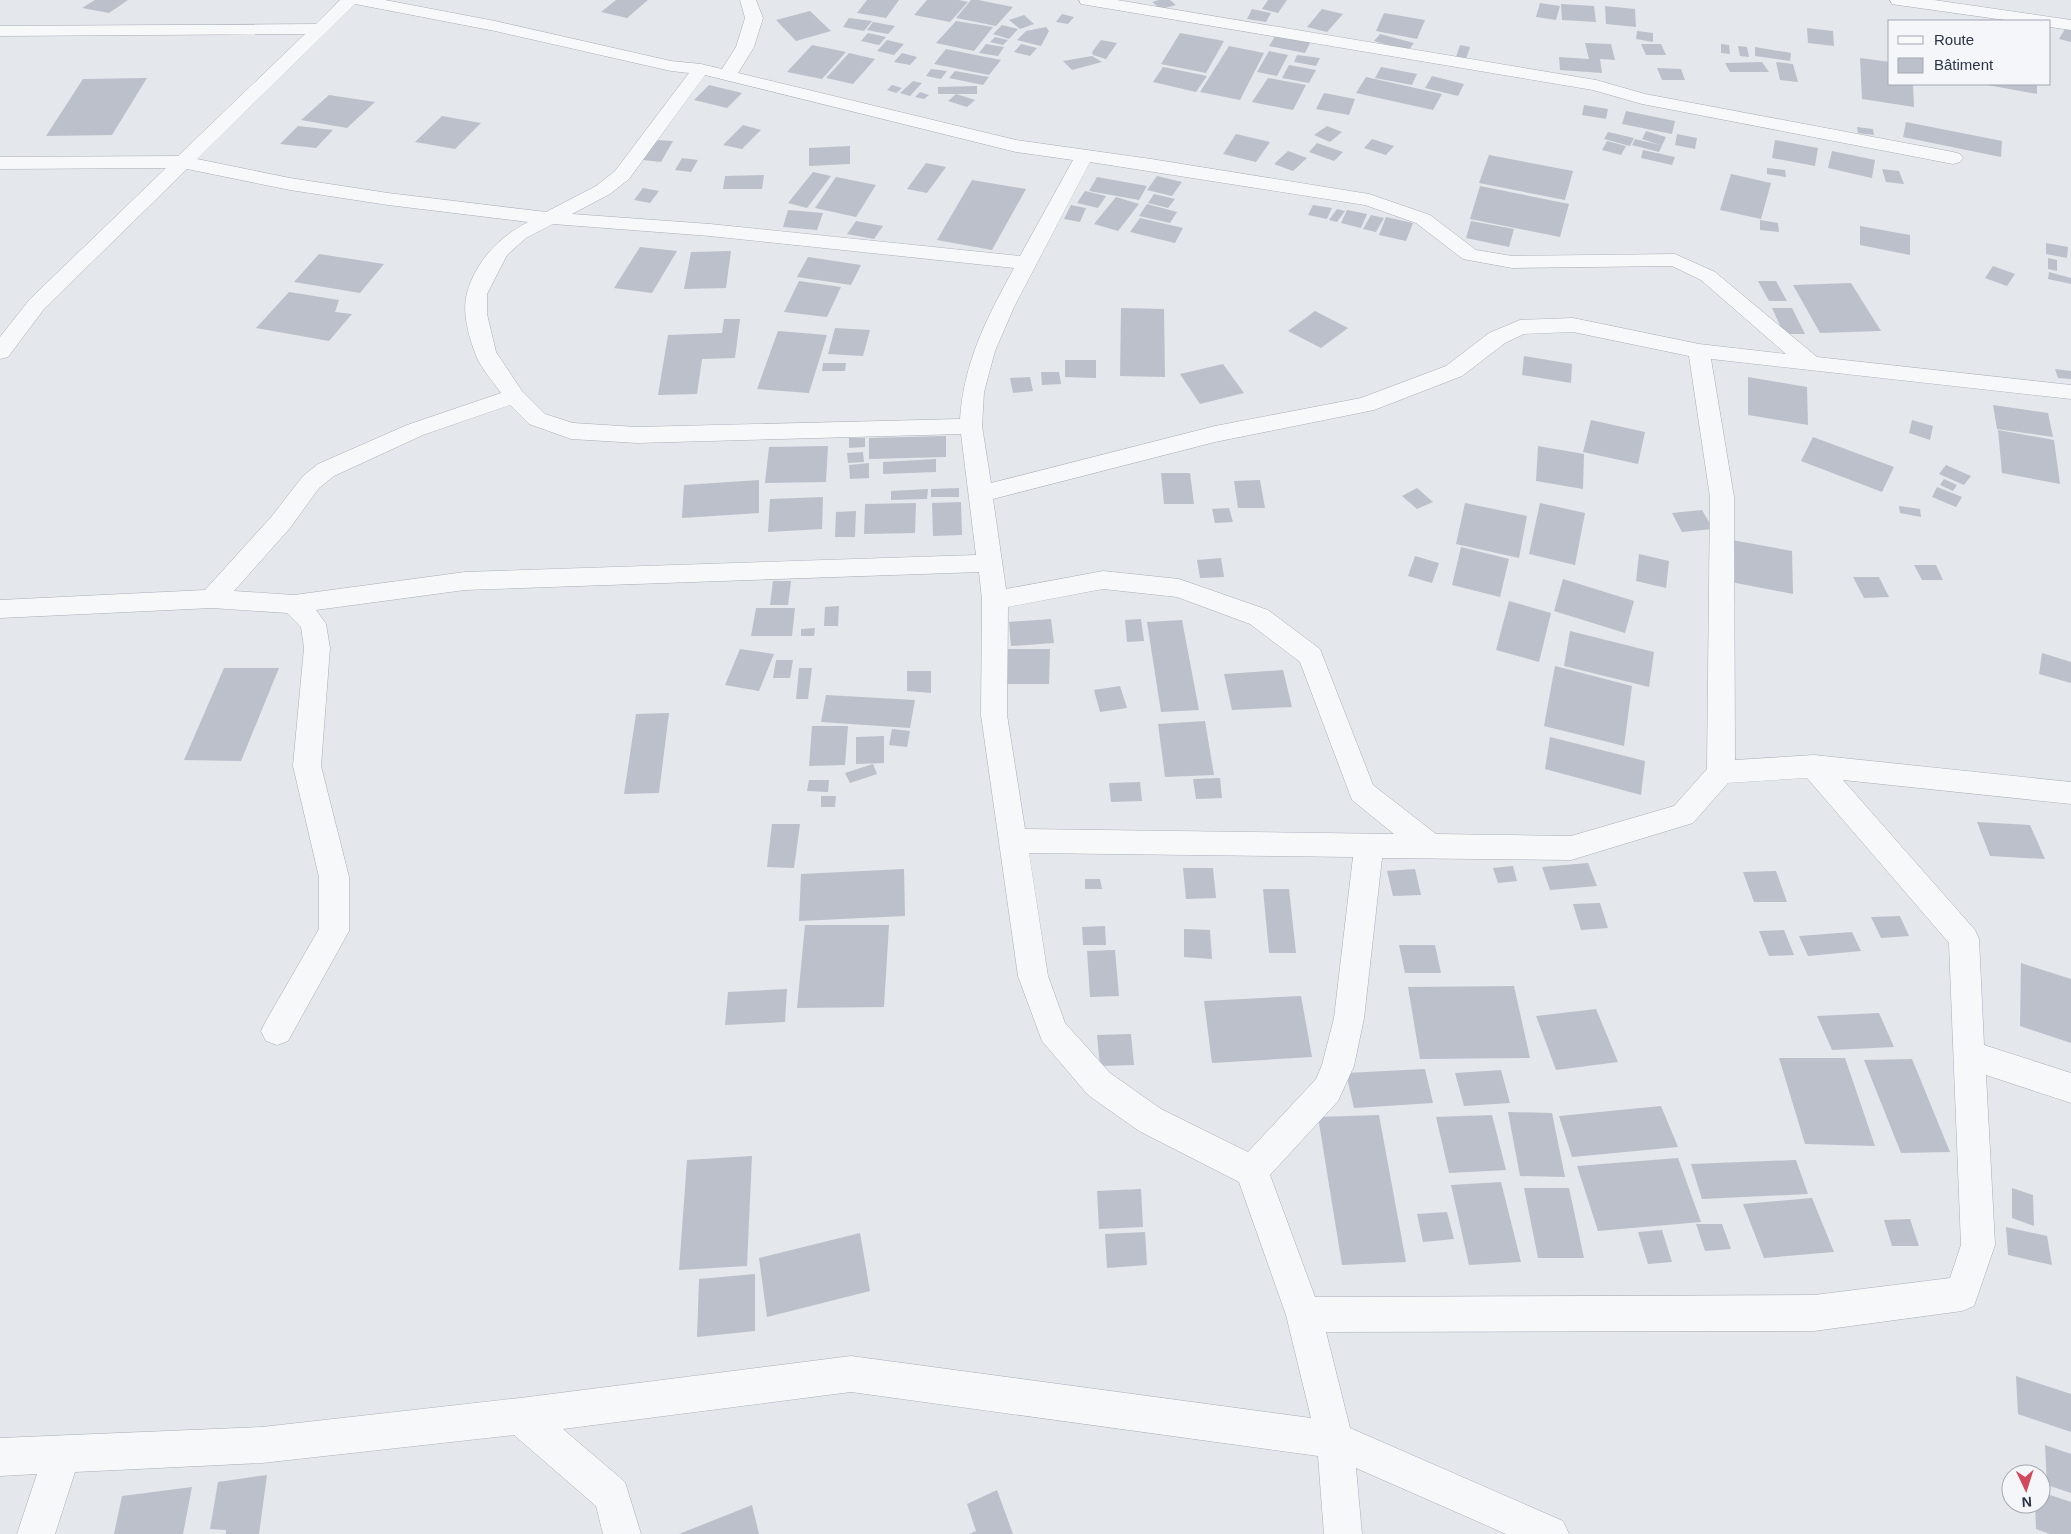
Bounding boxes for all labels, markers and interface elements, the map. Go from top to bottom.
legend [1888,20,2051,85]
text: Route [1934,31,1974,48]
text: Bâtiment [1934,56,1994,73]
north arrow [2001,1464,2051,1514]
text: N [2021,1494,2033,1510]

